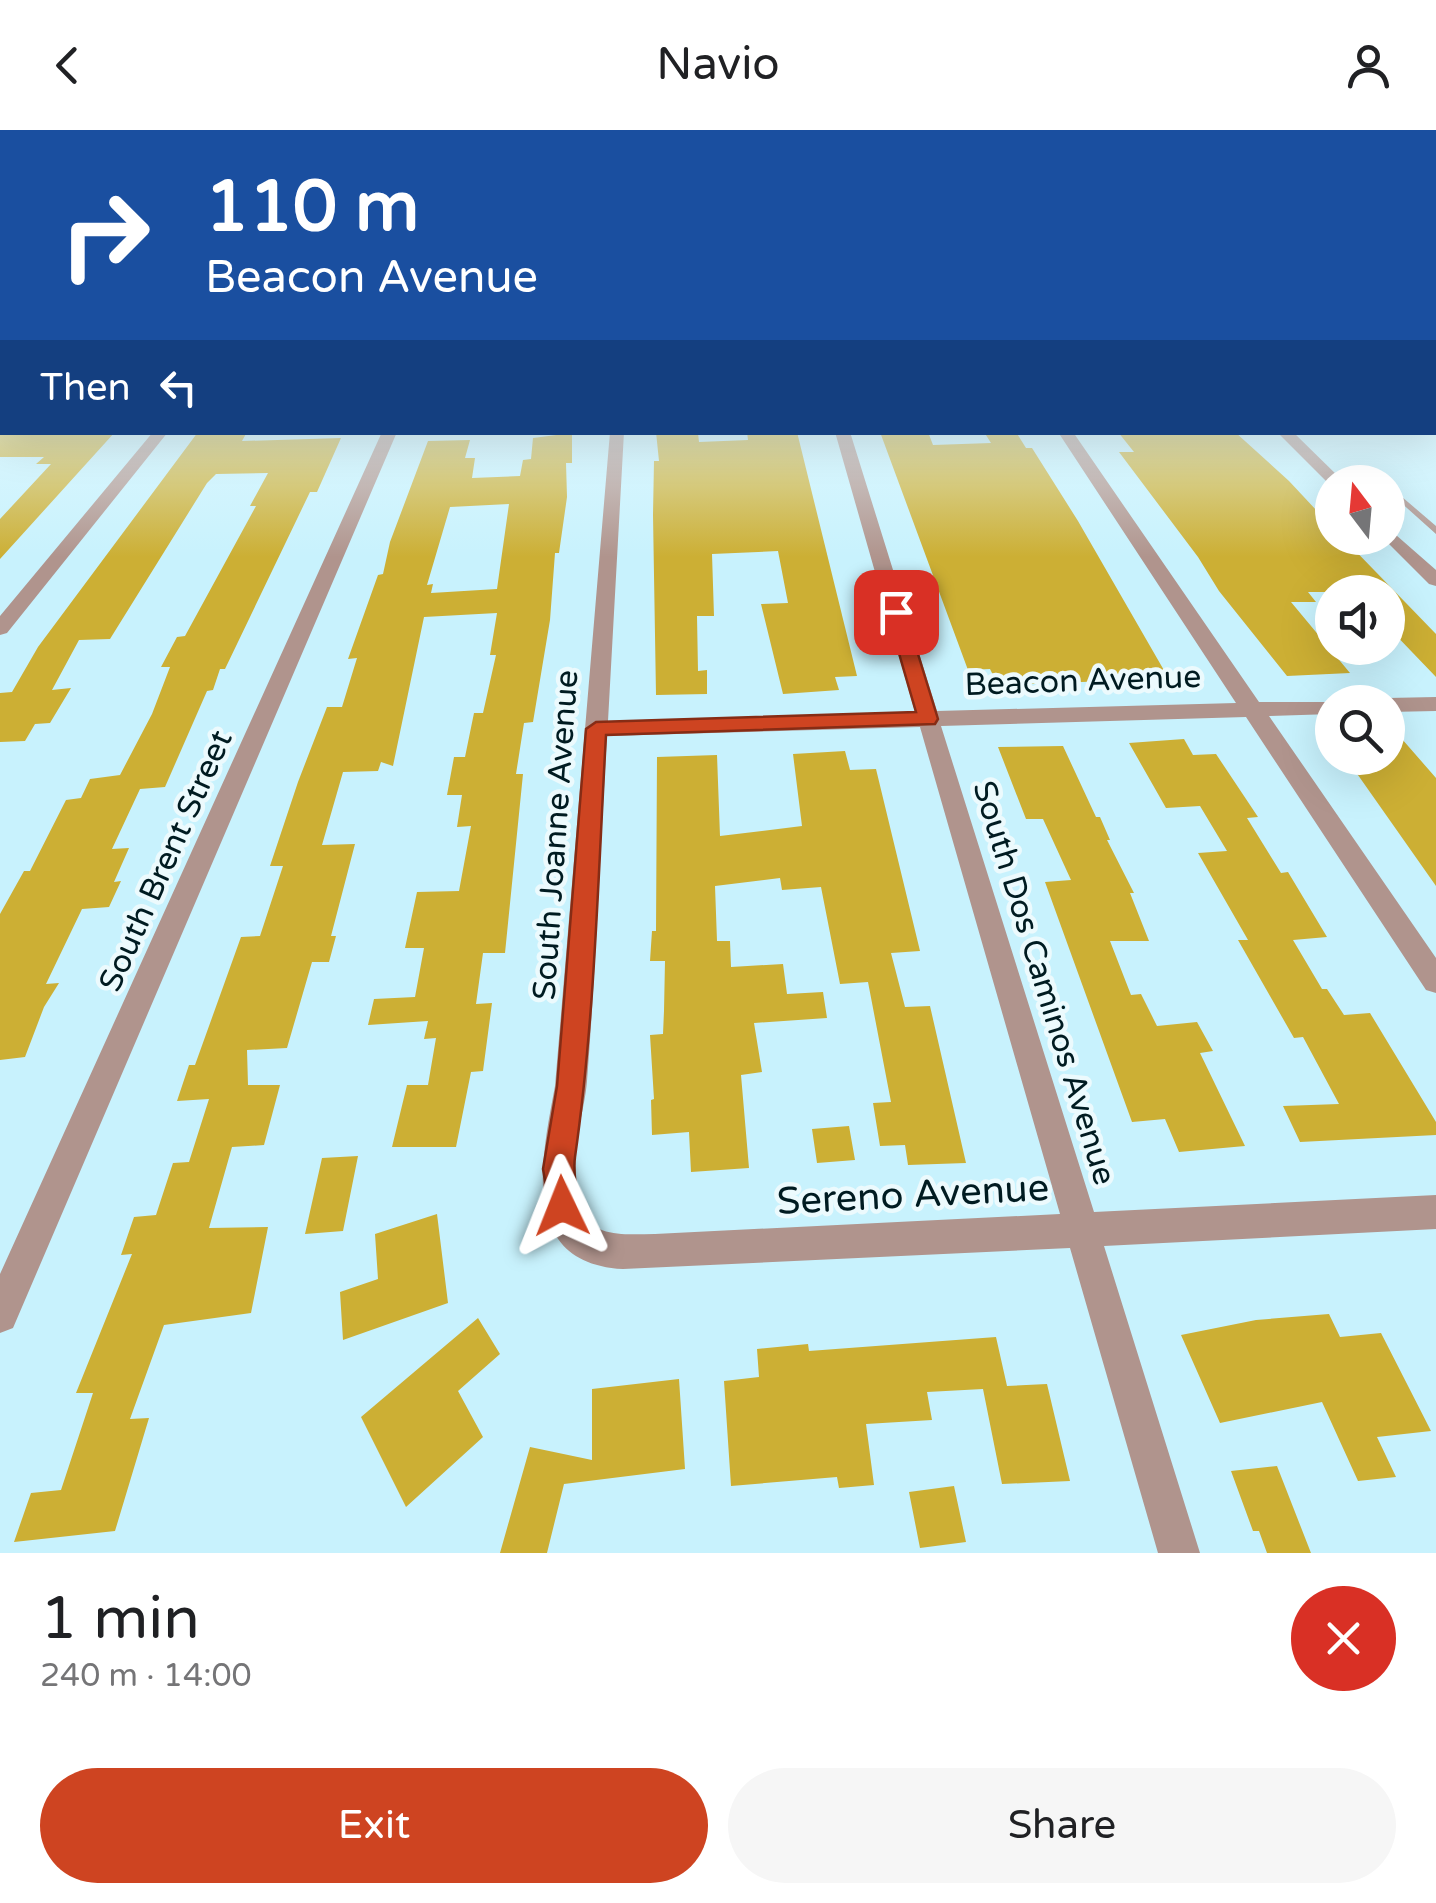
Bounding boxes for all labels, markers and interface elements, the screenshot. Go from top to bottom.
icon: back [40,38,95,93]
text: Navio [656,38,780,92]
icon: person [1341,38,1396,93]
text: 110 m [205,166,419,250]
icon: right [40,170,170,300]
text: Beacon Avenue [205,251,538,305]
icon: left [151,360,206,415]
text: Then [40,365,131,411]
north arrow [1315,465,1405,555]
map controls [1315,465,1405,775]
pin [854,570,939,655]
button: sound [1315,575,1405,665]
icon: arrive [869,585,924,640]
street label: Beacon Avenue [964,658,1202,704]
street label: South Joanne Avenue [526,669,586,1001]
button: search [1315,685,1405,775]
street label: South Brent Street [91,725,241,997]
street label: South Dos Caminos Avenue [964,777,1124,1189]
position arrow [510,1154,614,1258]
street label: Sereno Avenue [776,1165,1050,1225]
text: 1 min [40,1583,200,1655]
button: close [1291,1586,1396,1691]
text: 240 m · 14:00 [40,1657,252,1695]
button: Exit [40,1768,708,1883]
button: Share [728,1768,1396,1883]

